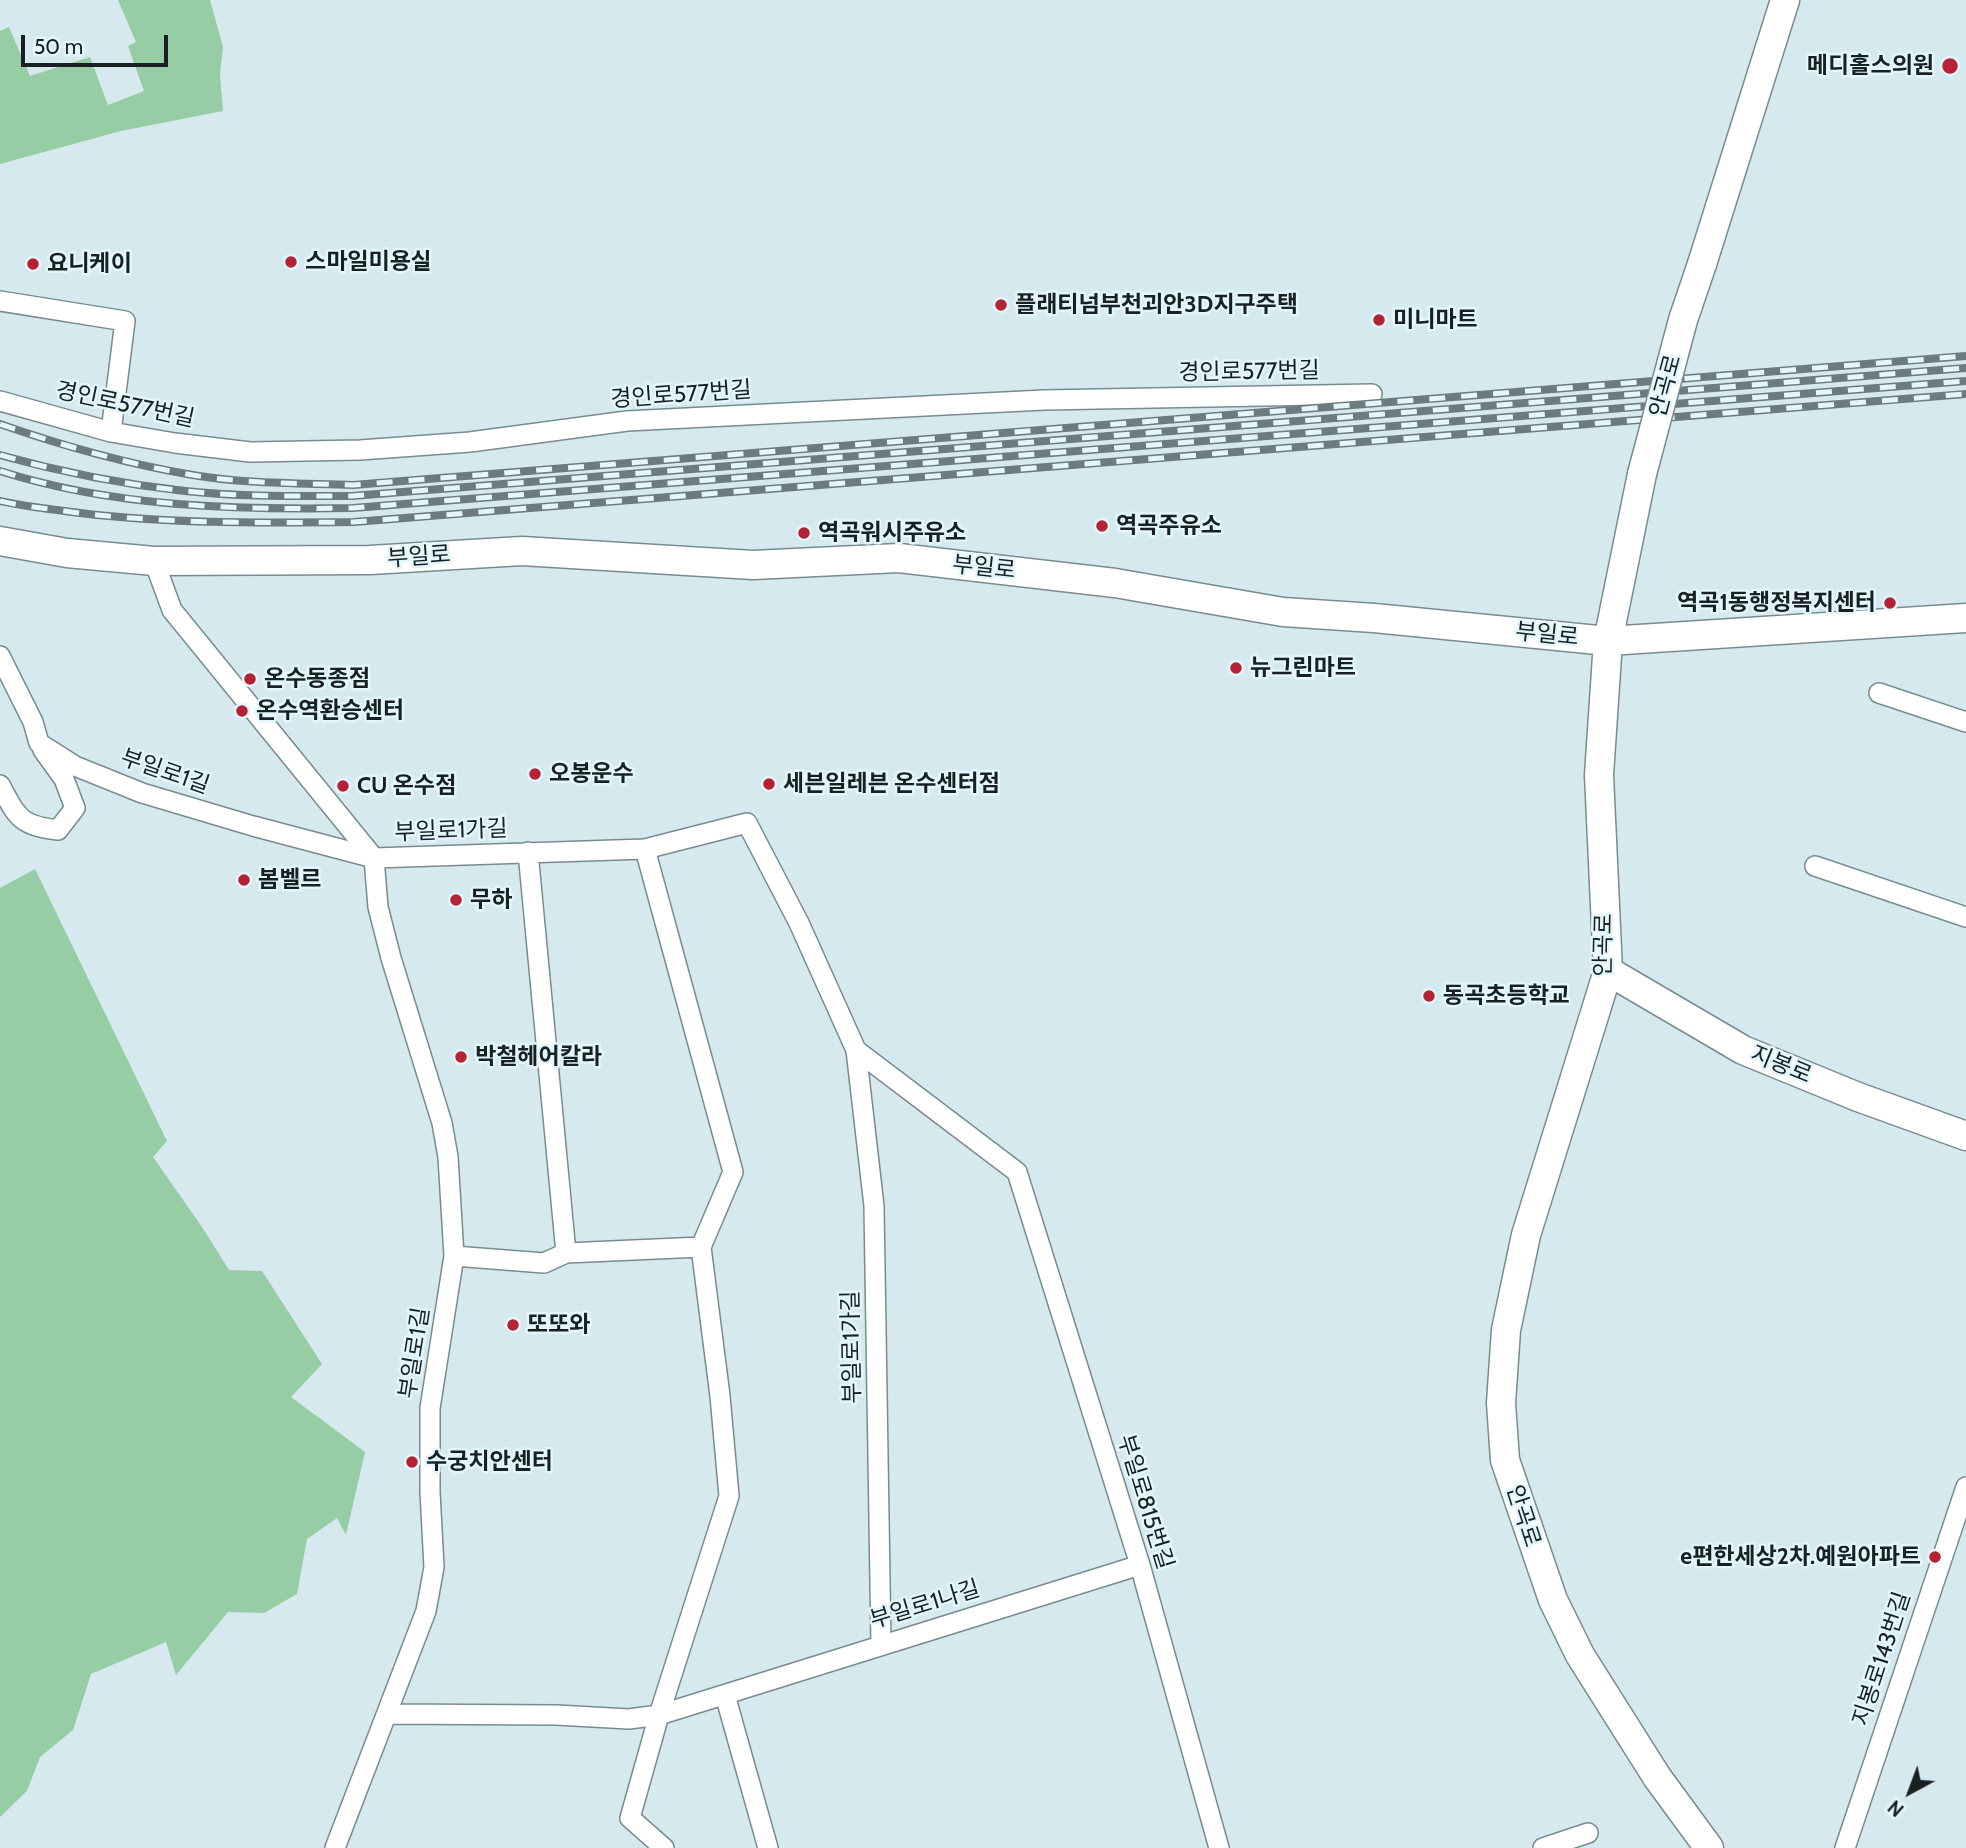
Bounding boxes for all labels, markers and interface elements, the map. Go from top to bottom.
scale bar [24,21,172,65]
text: 50 m [34,34,83,59]
place label: 메디홀스의원 [1807,52,1934,80]
marker: 메디홀스의원 [1940,56,1960,76]
place label: 스마일미용실 [305,248,432,276]
place label: 요니케이 [47,250,132,278]
marker: 스마일미용실 [283,254,299,270]
marker: 요니케이 [25,256,41,272]
place label: 플래티넘부천괴안3D지구주택 [1015,291,1298,319]
marker: 플래티넘부천괴안3D지구주택 [993,297,1009,313]
place label: 미니마트 [1393,306,1478,334]
marker: 미니마트 [1371,312,1387,328]
street label: 안곡로 [1644,352,1688,420]
street label: 경인로577번길 [1178,357,1320,387]
street label: 경인로577번길 [610,376,752,414]
street label: 경인로577번길 [53,377,197,433]
place label: 역곡주유소 [1116,512,1222,540]
marker: 역곡주유소 [1094,518,1110,534]
place label: 역곡워시주유소 [818,519,966,547]
marker: 역곡워시주유소 [796,525,812,541]
street label: 부일로 [386,541,452,573]
street label: 부일로 [951,551,1017,585]
place label: 역곡1동행정복지센터 [1677,589,1876,617]
marker: 역곡1동행정복지센터 [1882,595,1898,611]
street label: 부일로 [1514,618,1580,652]
place label: 뉴그린마트 [1250,654,1356,682]
marker: 뉴그린마트 [1228,660,1244,676]
place label: 온수동종점 [264,665,370,693]
marker: 온수동종점 [242,671,258,687]
place label: 온수역환승센터 [256,697,404,725]
marker: 온수역환승센터 [234,703,250,719]
street label: 부일로1길 [117,744,213,800]
place label: 오봉운수 [549,760,634,788]
marker: 오봉운수 [527,766,543,782]
place label: 세븐일레븐 온수센터점 [783,770,1000,798]
place label: CU 온수점 [357,772,456,800]
marker: 세븐일레븐 온수센터점 [761,776,777,792]
marker: CU 온수점 [335,778,351,794]
street label: 부일로1가길 [394,815,508,847]
place label: 봄벨르 [258,866,321,894]
marker: 봄벨르 [236,872,252,888]
place label: 무하 [470,886,512,914]
marker: 무하 [448,892,464,908]
street label: 안곡로 [1590,913,1618,977]
place label: 동곡초등학교 [1443,982,1570,1010]
marker: 동곡초등학교 [1421,988,1437,1004]
street label: 지봉로 [1746,1040,1816,1090]
place label: 박철헤어칼라 [475,1043,602,1071]
marker: 박철헤어칼라 [453,1049,469,1065]
street label: 부일로1가길 [837,1290,867,1404]
street label: 부일로1길 [394,1305,436,1401]
place label: 또또와 [527,1311,590,1339]
marker: 또또와 [505,1317,521,1333]
street label: 부일로815번길 [1111,1431,1179,1573]
place label: 수궁치안센터 [426,1448,553,1476]
marker: 수궁치안센터 [404,1454,420,1470]
street label: 안곡로 [1500,1482,1546,1550]
place label: e편한세상2차.예원아파트 [1680,1543,1921,1571]
marker: e편한세상2차.예원아파트 [1927,1549,1943,1565]
street label: 부일로1나길 [867,1575,983,1635]
street label: 지봉로143번길 [1847,1589,1917,1729]
north arrow [1875,1757,1945,1827]
text: N [1883,1795,1909,1821]

